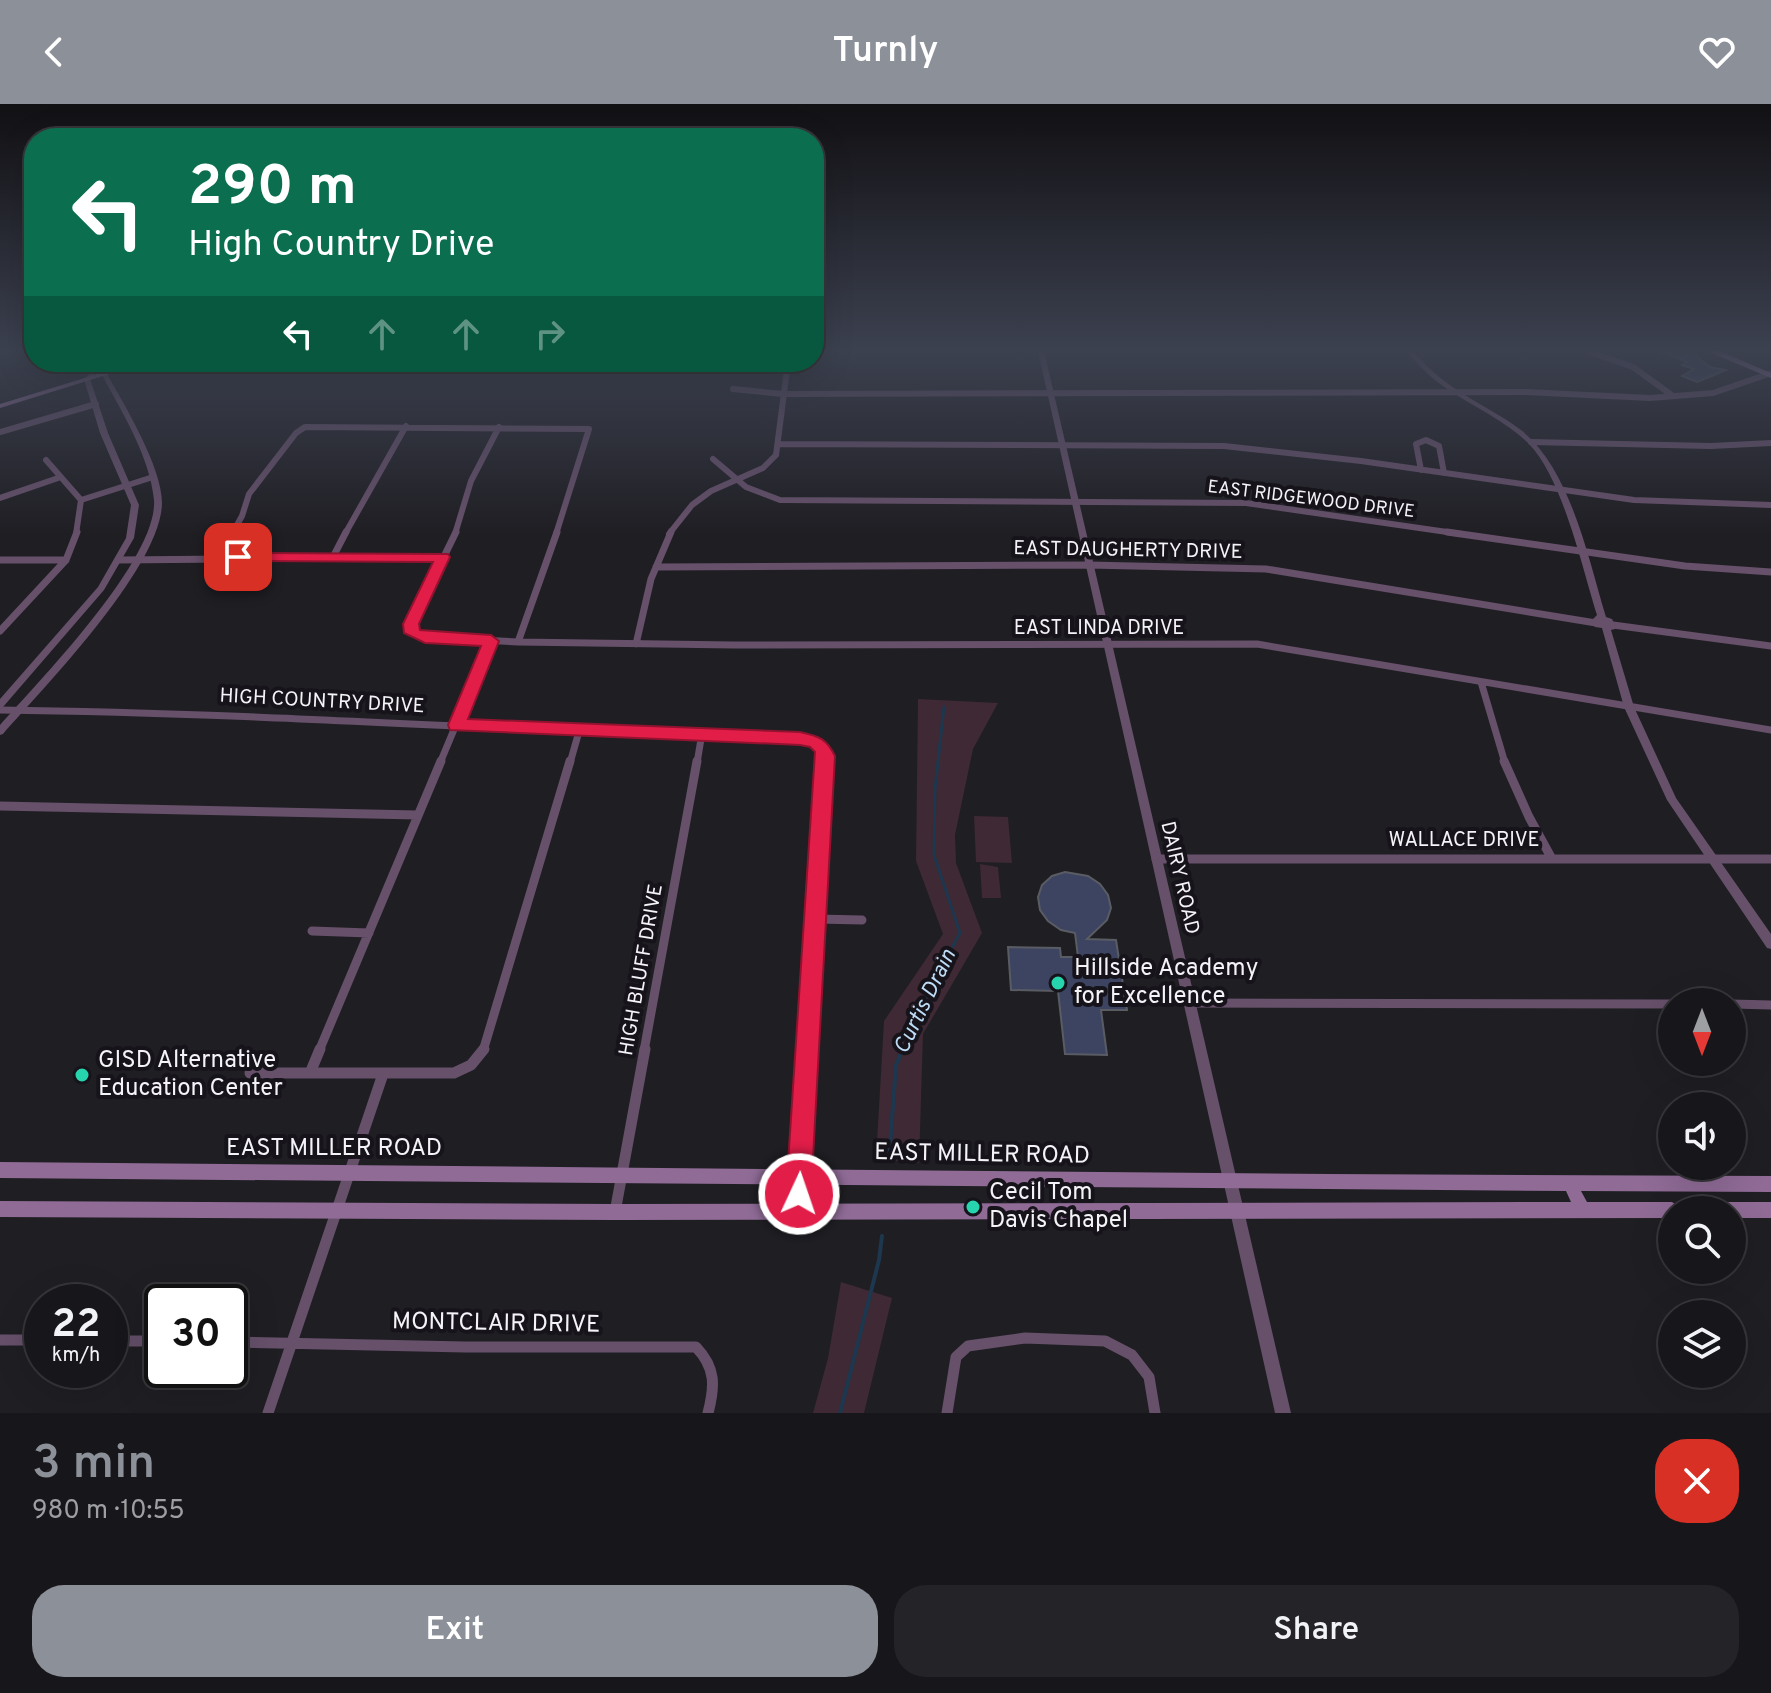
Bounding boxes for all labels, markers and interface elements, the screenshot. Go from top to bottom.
text: Turnly [833,29,938,75]
icon: back [32,30,76,74]
icon: heart [1695,30,1739,74]
text: 290 m [188,154,357,224]
icon: left [56,160,160,264]
text: High Country Drive [188,223,494,269]
icon: left [276,312,320,356]
icon: ahead [360,312,404,356]
icon: ahead [444,312,488,356]
icon: right [528,312,572,356]
street label: EAST RIDGEWOOD DRIVE [1206,476,1416,524]
pin [204,523,272,591]
icon: arrive [216,535,260,579]
street label: EAST DAUGHERTY DRIVE [1013,536,1243,566]
street label: EAST LINDA DRIVE [1014,616,1184,642]
street label: HIGH COUNTRY DRIVE [219,684,425,720]
street label: DAIRY ROAD [1153,819,1205,937]
street label: WALLACE DRIVE [1389,828,1540,854]
street label: HIGH BLUFF DRIVE [614,882,670,1058]
water label: Curtis Drain [889,945,963,1059]
place label: Hillside Academy for Excellence [1074,954,1258,1012]
marker: Hillside Academy for Excellence [1049,974,1067,992]
north arrow [1658,988,1746,1076]
map controls [1658,988,1746,1388]
place label: GISD Alternative Education Center [98,1046,283,1104]
marker: GISD Alternative Education Center [73,1066,91,1084]
button: sound [1658,1092,1746,1180]
street label: EAST MILLER ROAD [226,1134,442,1164]
street label: EAST MILLER ROAD [874,1138,1090,1172]
position arrow [757,1152,841,1236]
place label: Cecil Tom Davis Chapel [989,1178,1128,1236]
button: search [1658,1196,1746,1284]
marker: Cecil Tom Davis Chapel [964,1198,982,1216]
speed limit sign: 30 [144,1284,248,1388]
button: layers [1658,1300,1746,1388]
text: 22 [52,1301,100,1351]
street label: MONTCLAIR DRIVE [392,1307,600,1341]
text: km/h [52,1343,100,1369]
text: 3 min [32,1435,155,1495]
button: close [1655,1439,1739,1523]
text: 980 m · 10:55 [32,1495,185,1528]
button: Exit [32,1585,878,1677]
button: Share [894,1585,1739,1677]

